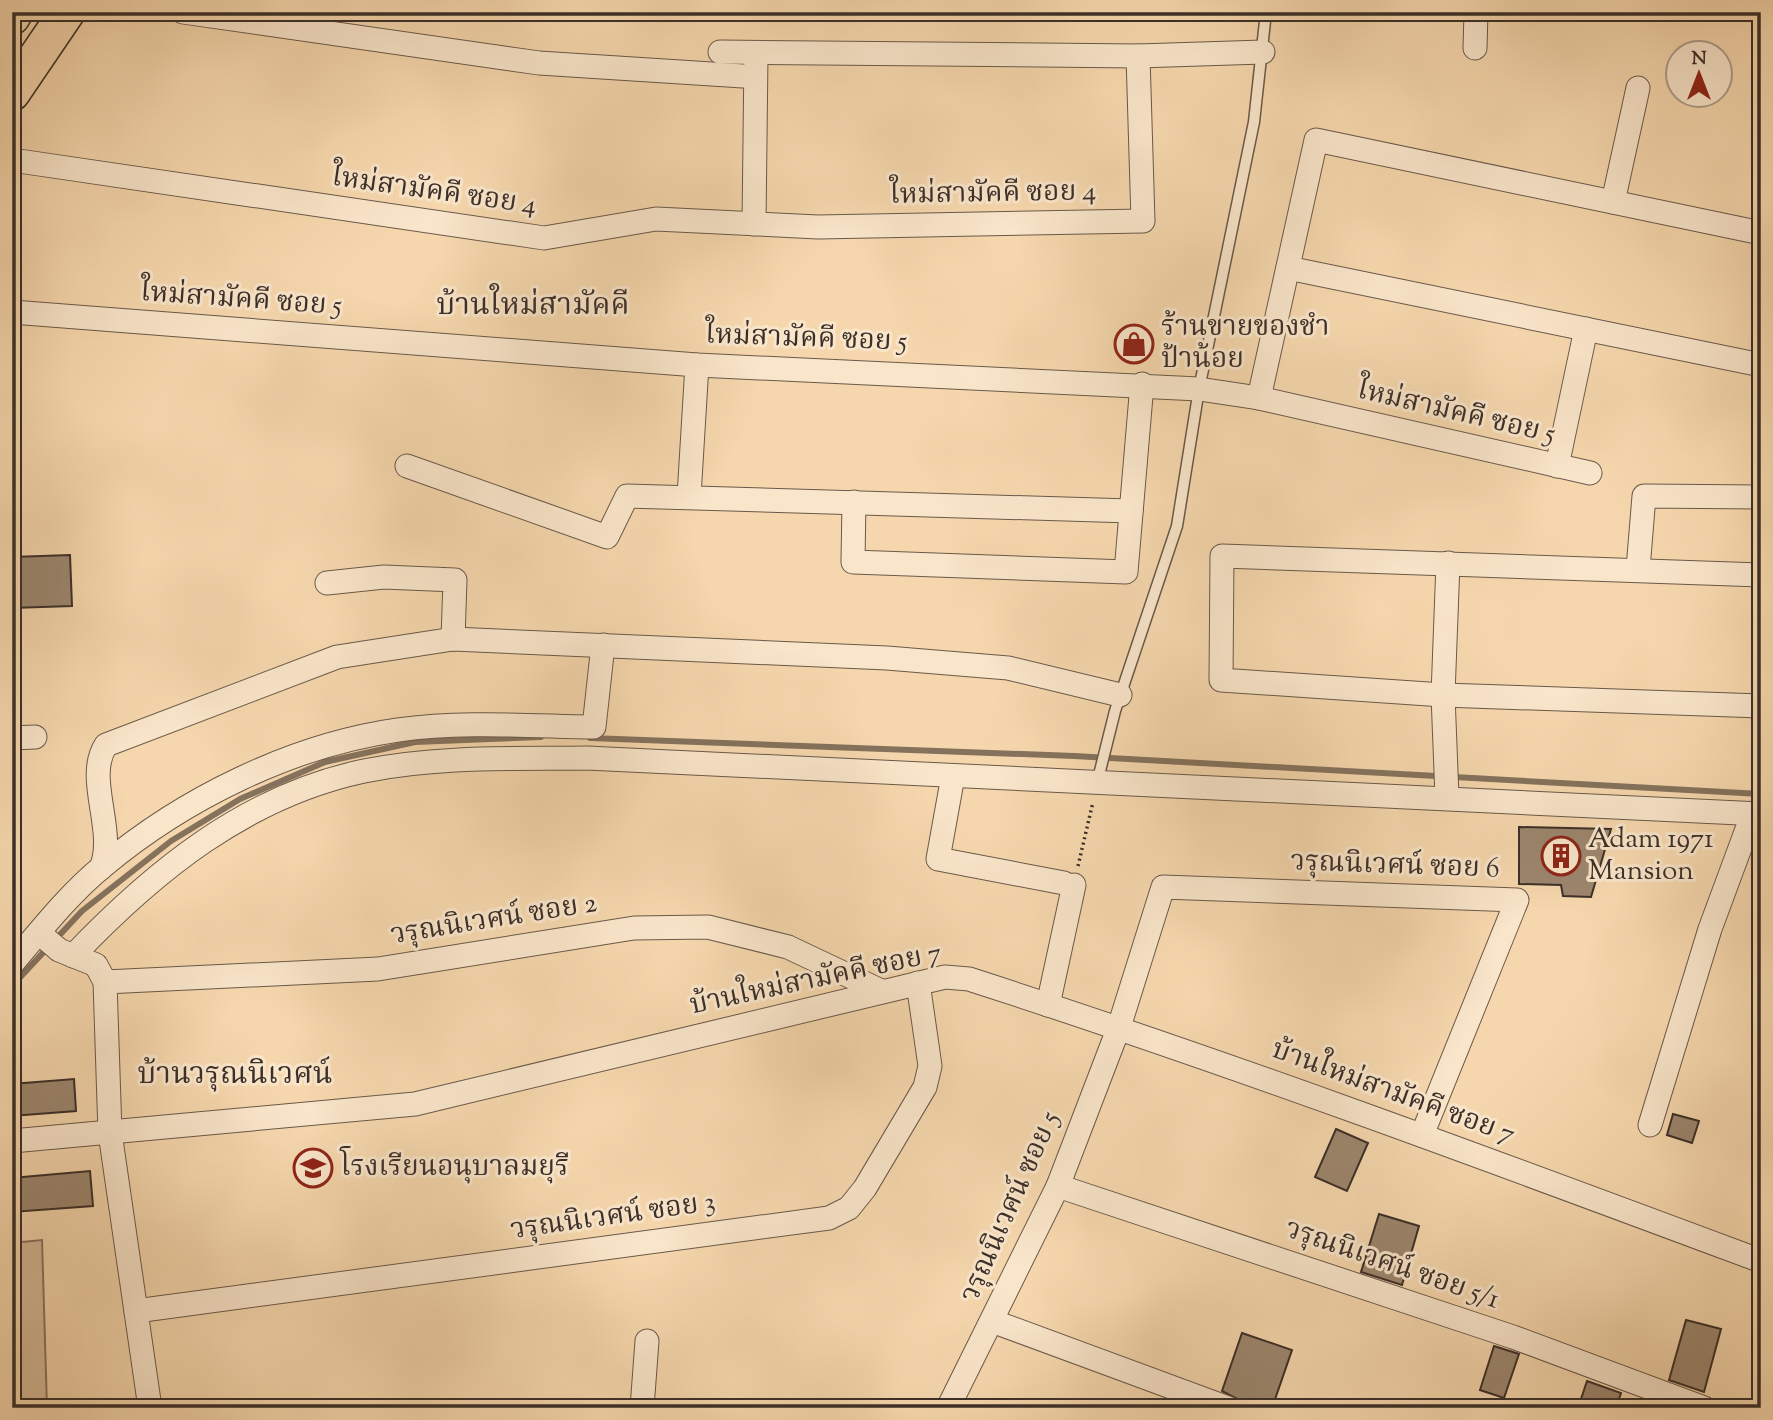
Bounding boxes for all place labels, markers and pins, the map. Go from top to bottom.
place label: ร้านขายของชำ ป้าน้อย [1161,308,1330,380]
shop icon: ร้านขายของชำ ป้าน้อย [1113,323,1155,365]
place label: Adam 1971 Mansion [1588,820,1714,892]
building icon: Adam 1971 Mansion [1540,835,1582,877]
place label: โรงเรียนอนุบาลมยุรี [339,1146,569,1188]
school or university icon: โรงเรียนอนุบาลมยุรี [292,1147,334,1189]

